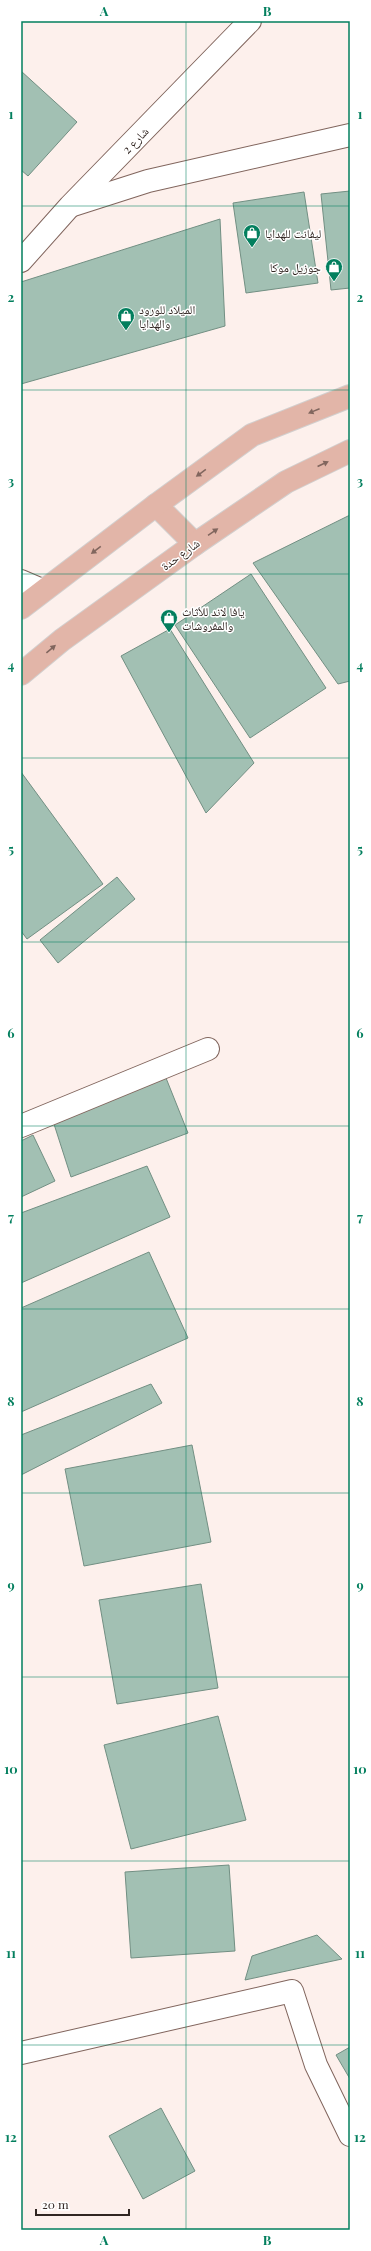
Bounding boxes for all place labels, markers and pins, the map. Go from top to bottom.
shop icon: ليفانت للهدايا [242,223,262,248]
place label: ليفانت للهدايا [265,225,321,241]
shop icon: جوزيل موكا [324,257,344,282]
place label: جوزيل موكا [270,259,321,275]
place label: الميلاد للورود والهدايا [139,301,195,331]
shop icon: الميلاد للورود والهدايا [116,306,136,331]
place label: يافا لاند للأثاث والمفروشات [182,603,245,633]
shop icon: يافا لاند للأثاث والمفروشات [159,608,179,633]

